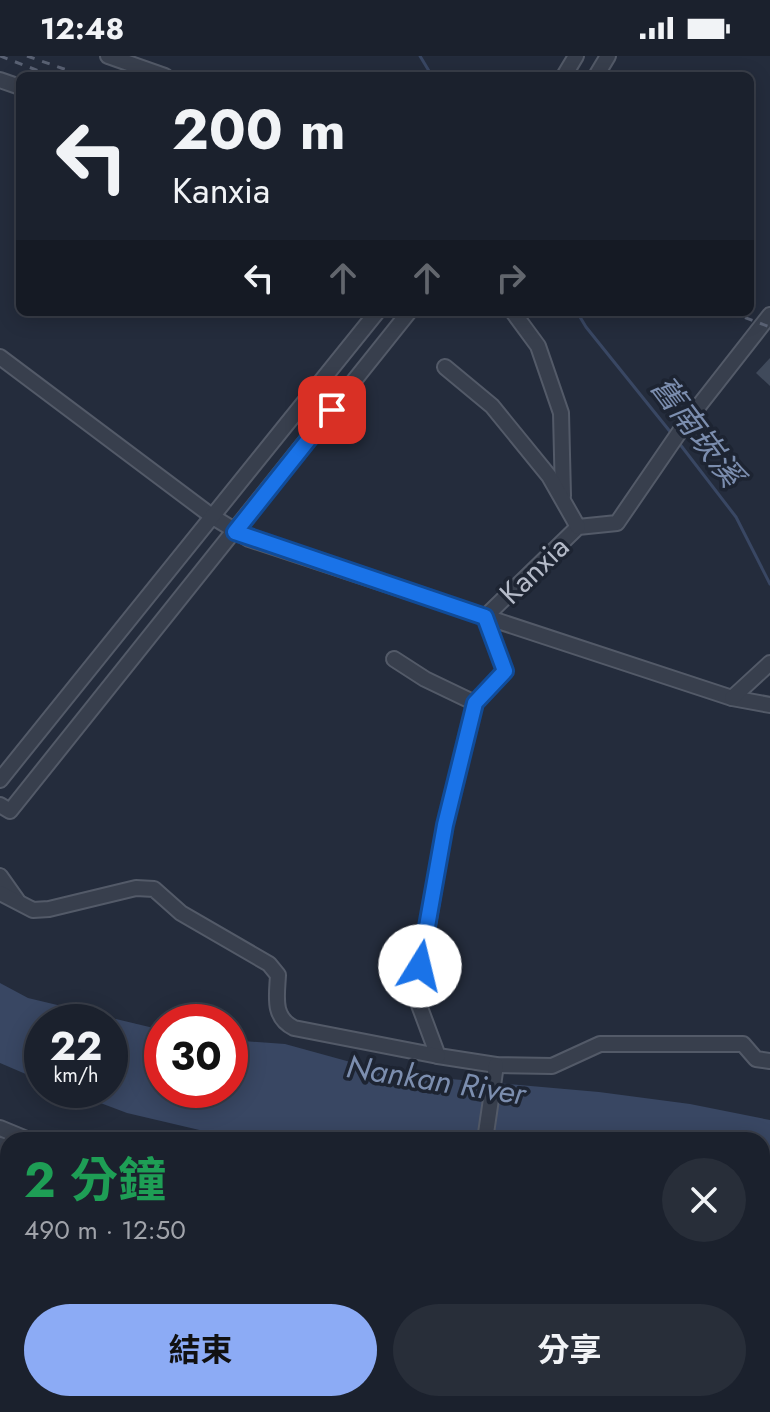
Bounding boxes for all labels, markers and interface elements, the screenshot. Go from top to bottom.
text: 12:48 [40,7,124,50]
text: 200 m [172,89,346,170]
icon: left [40,104,144,208]
text: Kanxia [172,164,270,216]
icon: left [237,256,281,300]
icon: ahead [321,256,365,300]
icon: ahead [405,256,449,300]
icon: right [489,256,533,300]
water label: 舊南崁溪 [640,366,756,499]
pin [298,376,366,444]
icon: arrive [310,388,354,432]
street label: Kanxia [490,526,578,614]
position arrow [378,924,462,1008]
speed limit sign: 30 [144,1004,248,1108]
text: 22 [50,1017,102,1075]
water label: Nankan River [343,1043,531,1117]
text: km/h [53,1061,99,1090]
text: 2 分鐘 [24,1146,166,1215]
button: close [662,1158,746,1242]
text: 490 m · 12:50 [24,1211,186,1249]
button: 結束 [24,1304,377,1396]
button: 分享 [393,1304,746,1396]

